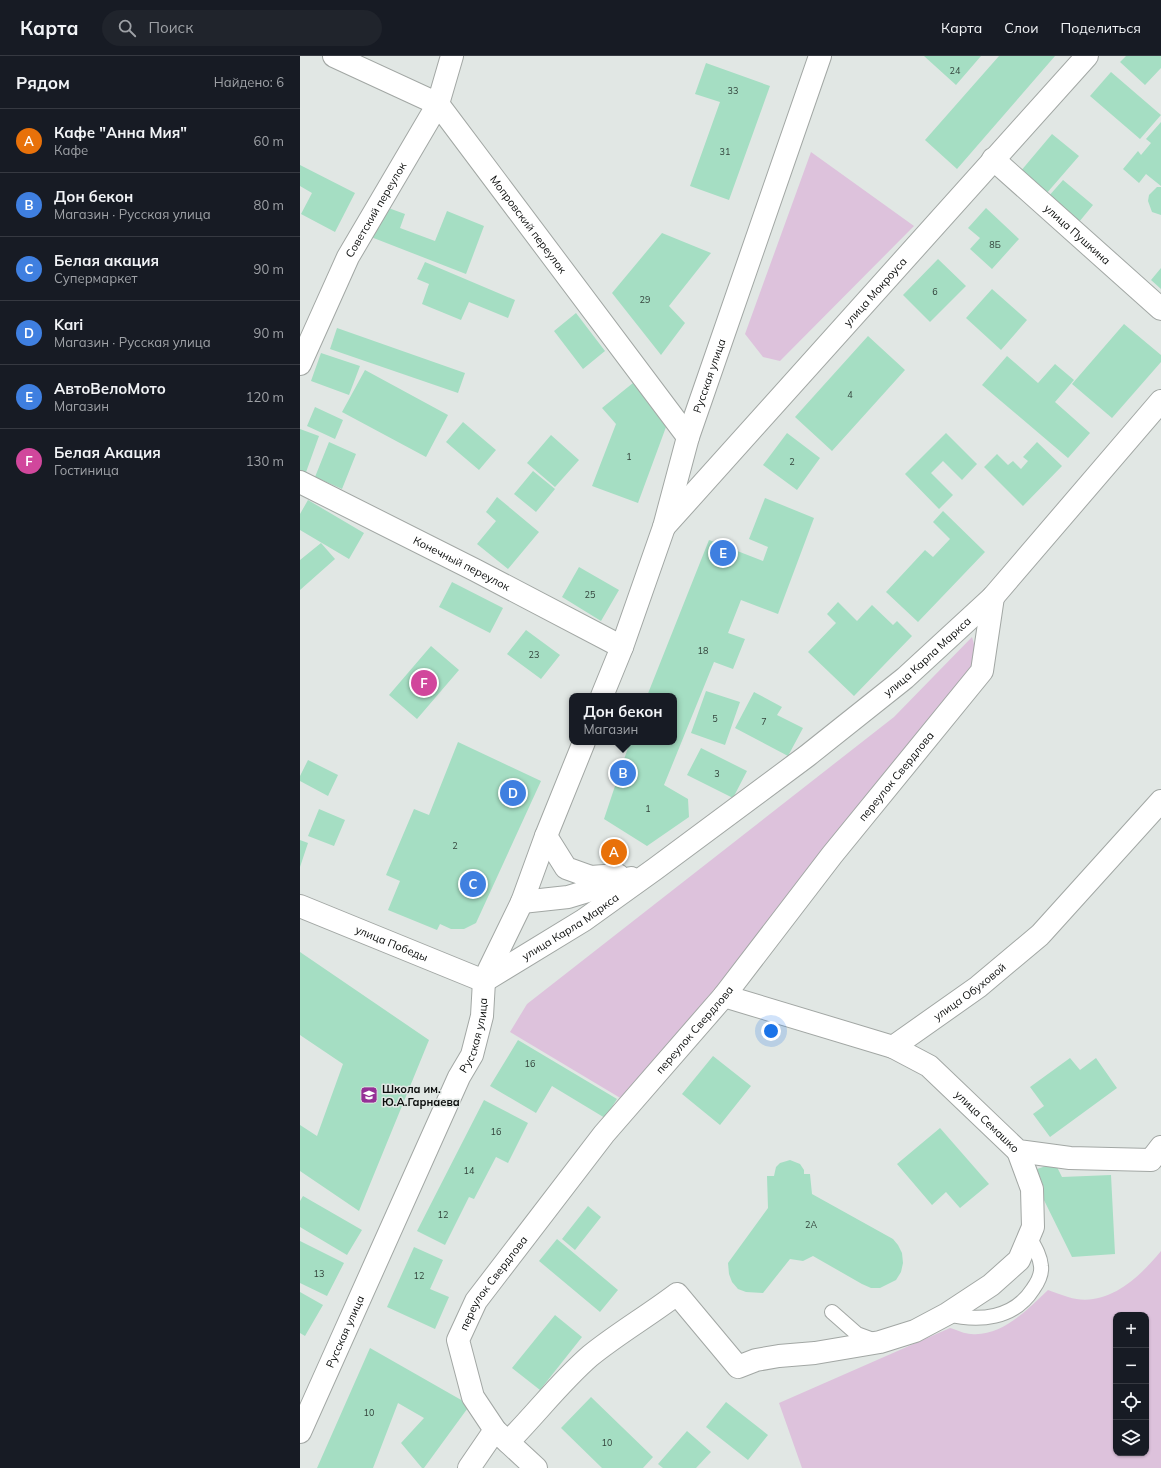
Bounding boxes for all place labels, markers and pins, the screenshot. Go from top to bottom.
pin: E [710,538,736,568]
pin: F [411,668,437,698]
pin: B [610,758,636,788]
pin: D [500,778,526,808]
pin: A [601,837,627,867]
pin: C [460,869,486,899]
place label: Школа им. Ю.А.Гарнаева [382,1082,460,1109]
school or university icon: Школа им. Ю.А.Гарнаева [359,1085,379,1105]

